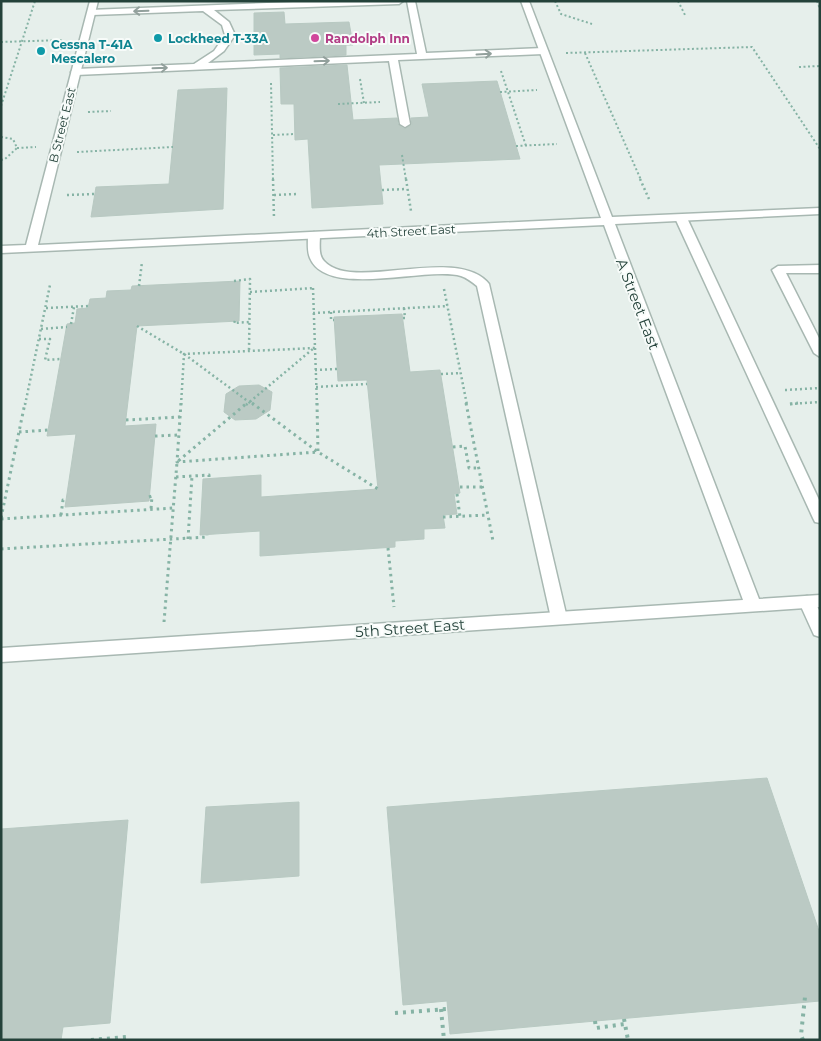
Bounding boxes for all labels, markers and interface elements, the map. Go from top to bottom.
one-way arrow [133,6,149,15]
place label: Lockheed T-33A [168,31,269,46]
place label: Randolph Inn [325,31,410,46]
marker: Lockheed T-33A [152,32,164,44]
marker: Randolph Inn [309,32,321,44]
place label: Cessna T-41A Mescalero [51,37,133,66]
marker: Cessna T-41A Mescalero [35,45,47,57]
one-way arrow [476,49,492,58]
one-way arrow [314,56,330,66]
one-way arrow [151,63,167,73]
street label: B Street East [45,86,79,164]
street label: 4th Street East [366,221,456,241]
street label: A Street East [612,256,664,352]
street label: 5th Street East [354,615,466,641]

